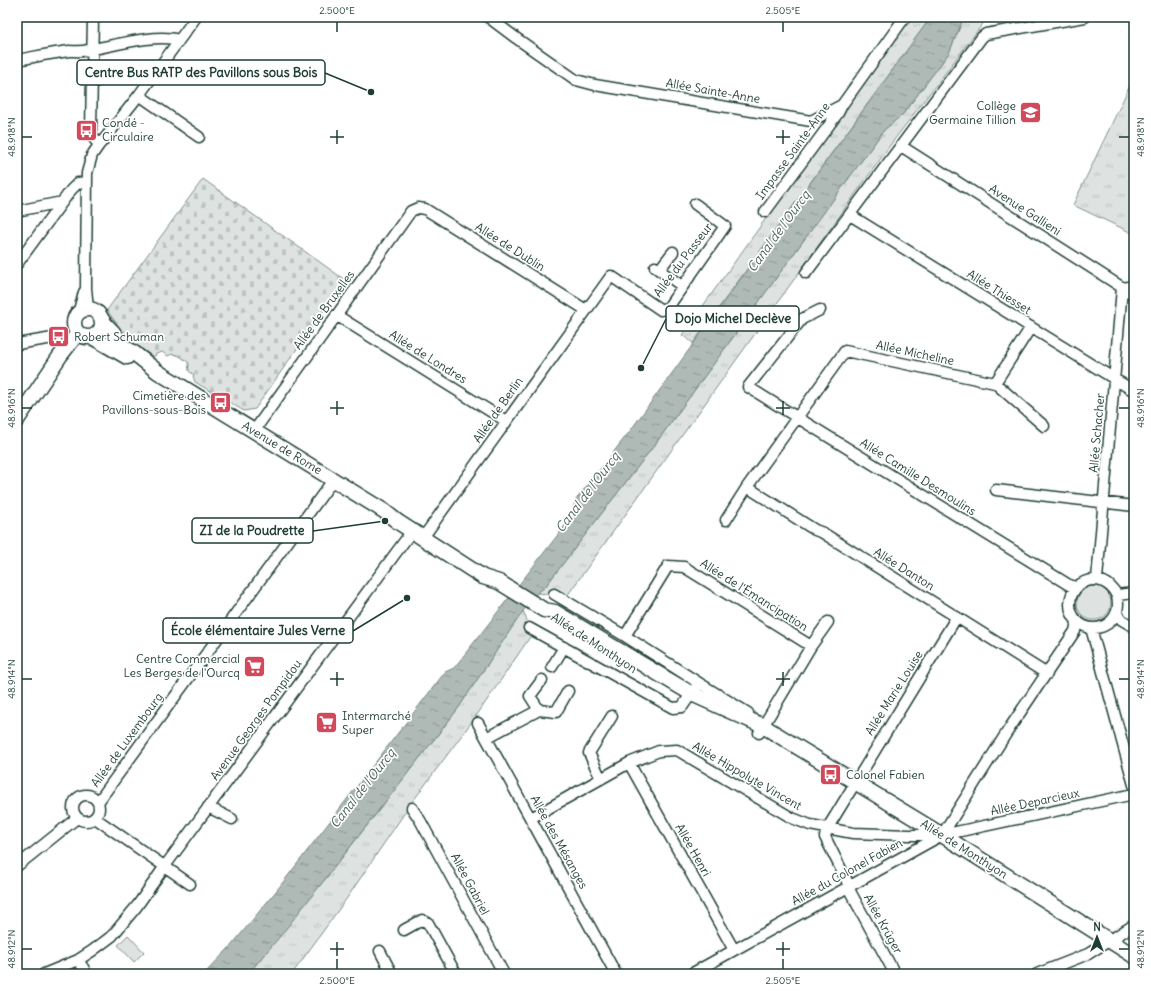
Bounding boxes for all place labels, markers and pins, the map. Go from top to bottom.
callout: Centre Bus RATP des Pavillons sous Bois [77,60,325,85]
place label: Collège Germaine Tillion [929,98,1016,127]
school or university icon: Collège Germaine Tillion [1018,100,1044,126]
place label: Condé - Circulaire [102,115,154,144]
bus stop icon: Condé - Circulaire [73,117,99,143]
callout: Dojo Michel Declève [666,306,799,331]
bus stop icon: Robert Schuman [46,324,72,350]
place label: Robert Schuman [74,329,164,344]
place label: Cimetière des Pavillons-sous-Bois [102,388,206,417]
bus stop icon: Cimetière des Pavillons-sous-Bois [208,390,234,416]
callout: ZI de la Poudrette [192,518,313,543]
callout: École élémentaire Jules Verne [163,618,353,643]
place label: Centre Commercial Les Berges de l'Ourcq [123,651,240,680]
supermarket icon: Centre Commercial Les Berges de l'Ourcq [242,653,268,679]
place label: Intermarché Super [342,708,411,737]
supermarket icon: Intermarché Super [313,710,339,736]
bus stop icon: Colonel Fabien [817,762,843,788]
place label: Colonel Fabien [846,767,925,782]

